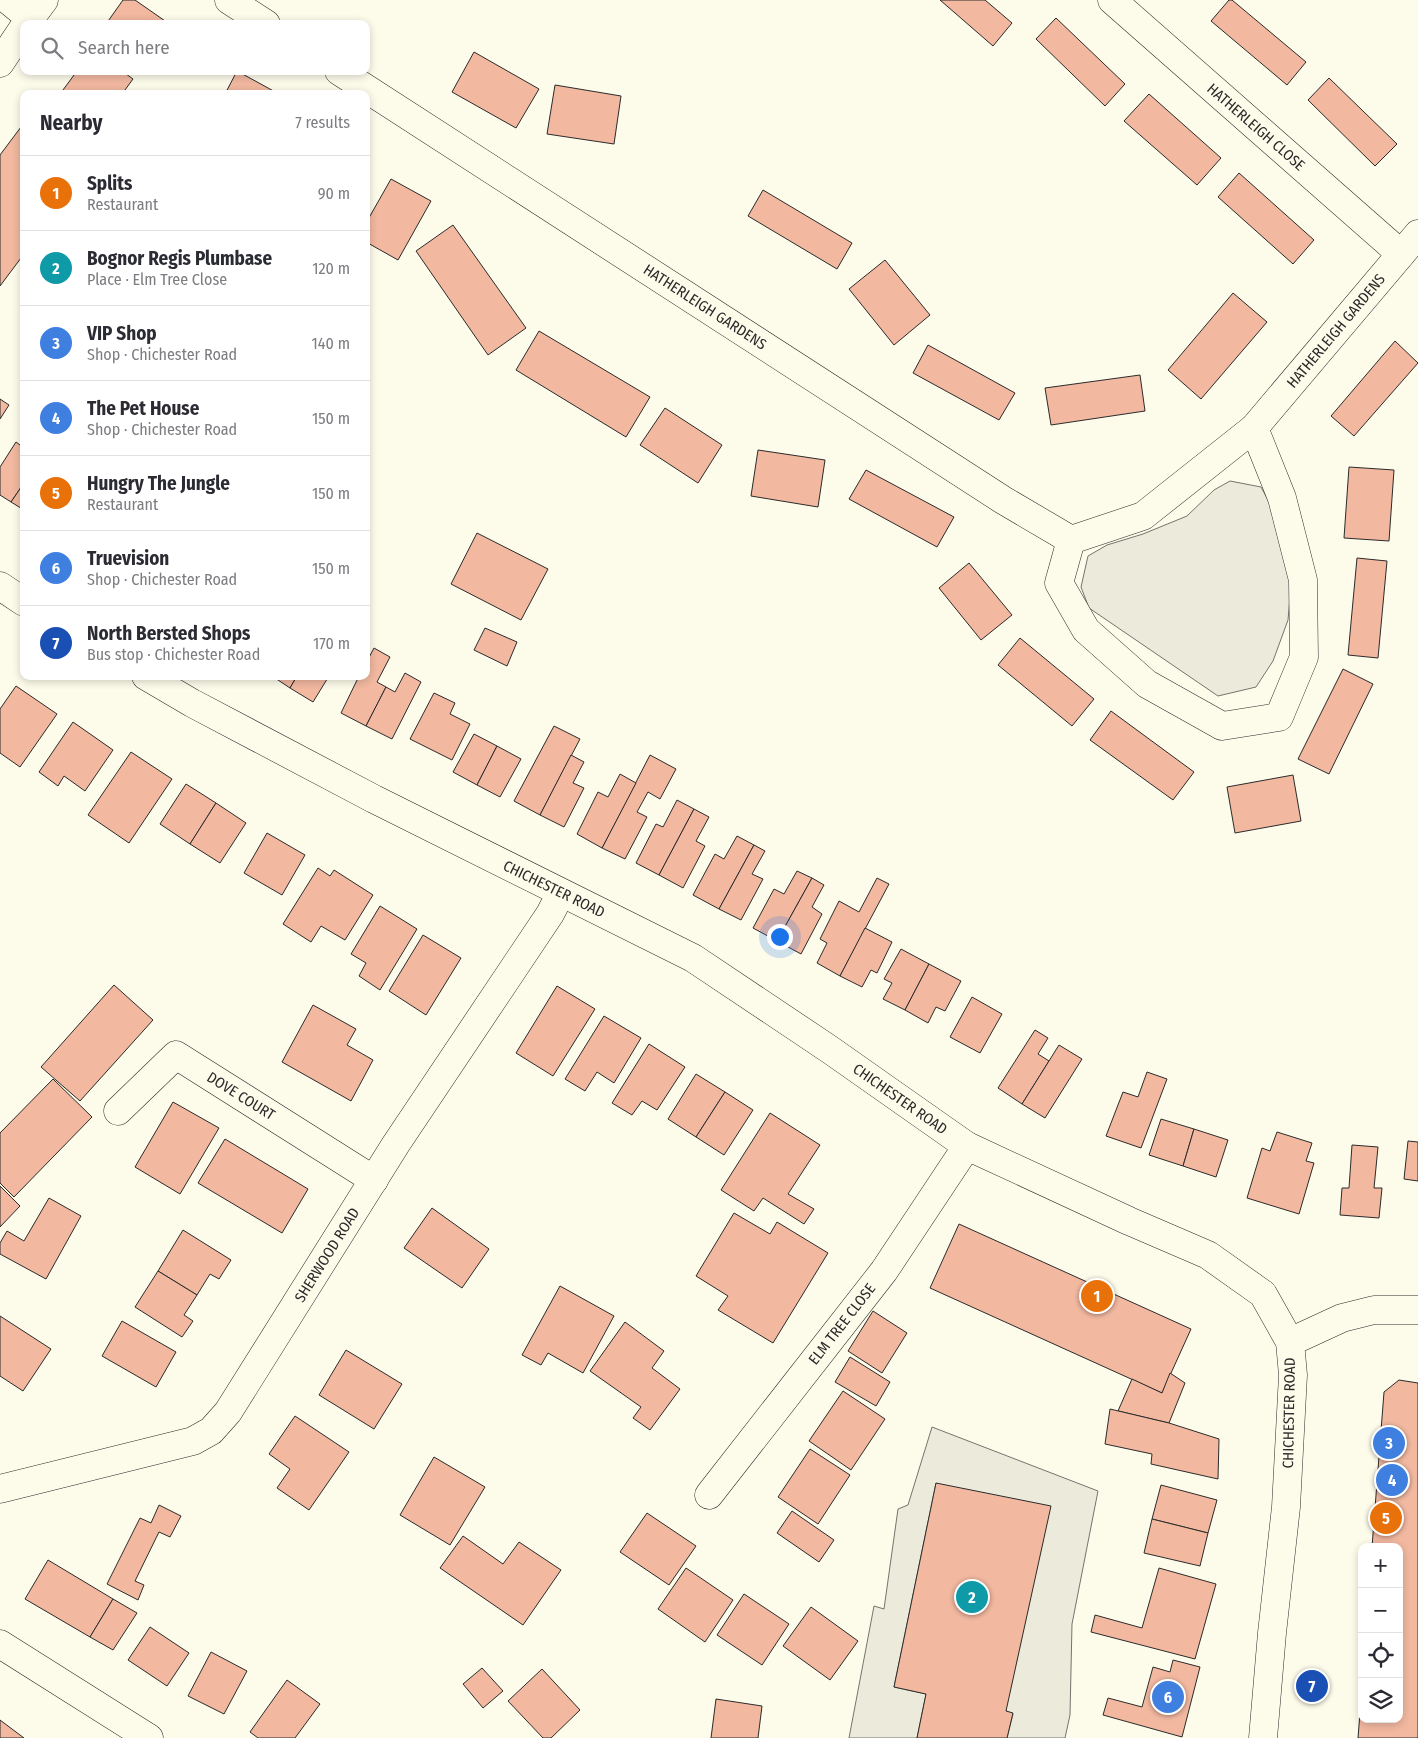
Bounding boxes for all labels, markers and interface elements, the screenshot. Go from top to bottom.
search box [20,20,370,75]
icon: search [38,34,66,62]
text: Search here [78,36,170,59]
street label: HATHERLEIGH CLOSE [1203,80,1309,174]
text: Nearby [40,110,102,136]
text: 7 results [295,113,350,132]
text: Splits [87,172,132,195]
text: 1 [53,184,59,203]
text: 90 m [318,184,350,203]
text: Restaurant [87,195,158,214]
text: Bognor Regis Plumbase [87,247,272,270]
text: 2 [52,259,60,278]
text: 120 m [312,259,350,278]
street label: HATHERLEIGH GARDENS [640,260,770,354]
text: Place · Elm Tree Close [87,270,227,289]
street label: HATHERLEIGH GARDENS [1283,270,1389,392]
text: VIP Shop [87,322,157,345]
text: 3 [52,334,60,353]
text: 140 m [312,334,350,353]
text: Shop · Chichester Road [87,345,237,364]
text: The Pet House [87,397,199,420]
text: 4 [52,409,60,428]
text: 150 m [312,409,350,428]
text: Shop · Chichester Road [87,420,237,439]
text: Hungry The Jungle [87,472,230,495]
text: 5 [52,484,60,503]
text: 150 m [312,484,350,503]
text: Restaurant [87,495,158,514]
text: Truevision [87,547,169,570]
text: 6 [52,559,60,578]
text: 150 m [312,559,350,578]
text: Shop · Chichester Road [87,570,237,589]
text: North Bersted Shops [87,622,250,645]
text: 7 [53,634,59,653]
text: 170 m [313,634,350,653]
text: Bus stop · Chichester Road [87,645,260,664]
street label: CHICHESTER ROAD [500,857,608,921]
your location [767,924,793,950]
street label: CHICHESTER ROAD [849,1060,951,1138]
street label: DOVE COURT [204,1068,278,1124]
street label: SHERWOOD ROAD [291,1204,363,1306]
pin: 1 [1081,1277,1113,1315]
street label: ELM TREE CLOSE [805,1280,879,1368]
street label: CHICHESTER ROAD [1279,1357,1299,1469]
pin: 3 [1373,1424,1405,1462]
pin: 4 [1376,1461,1408,1499]
pin: 5 [1370,1499,1402,1537]
map controls [1358,1543,1403,1723]
button: + [1358,1543,1403,1588]
pin: 2 [956,1578,988,1616]
button: − [1358,1588,1403,1633]
button: locate [1358,1633,1403,1678]
pin: 7 [1296,1667,1328,1705]
pin: 6 [1152,1678,1184,1716]
button: layers [1358,1678,1403,1723]

